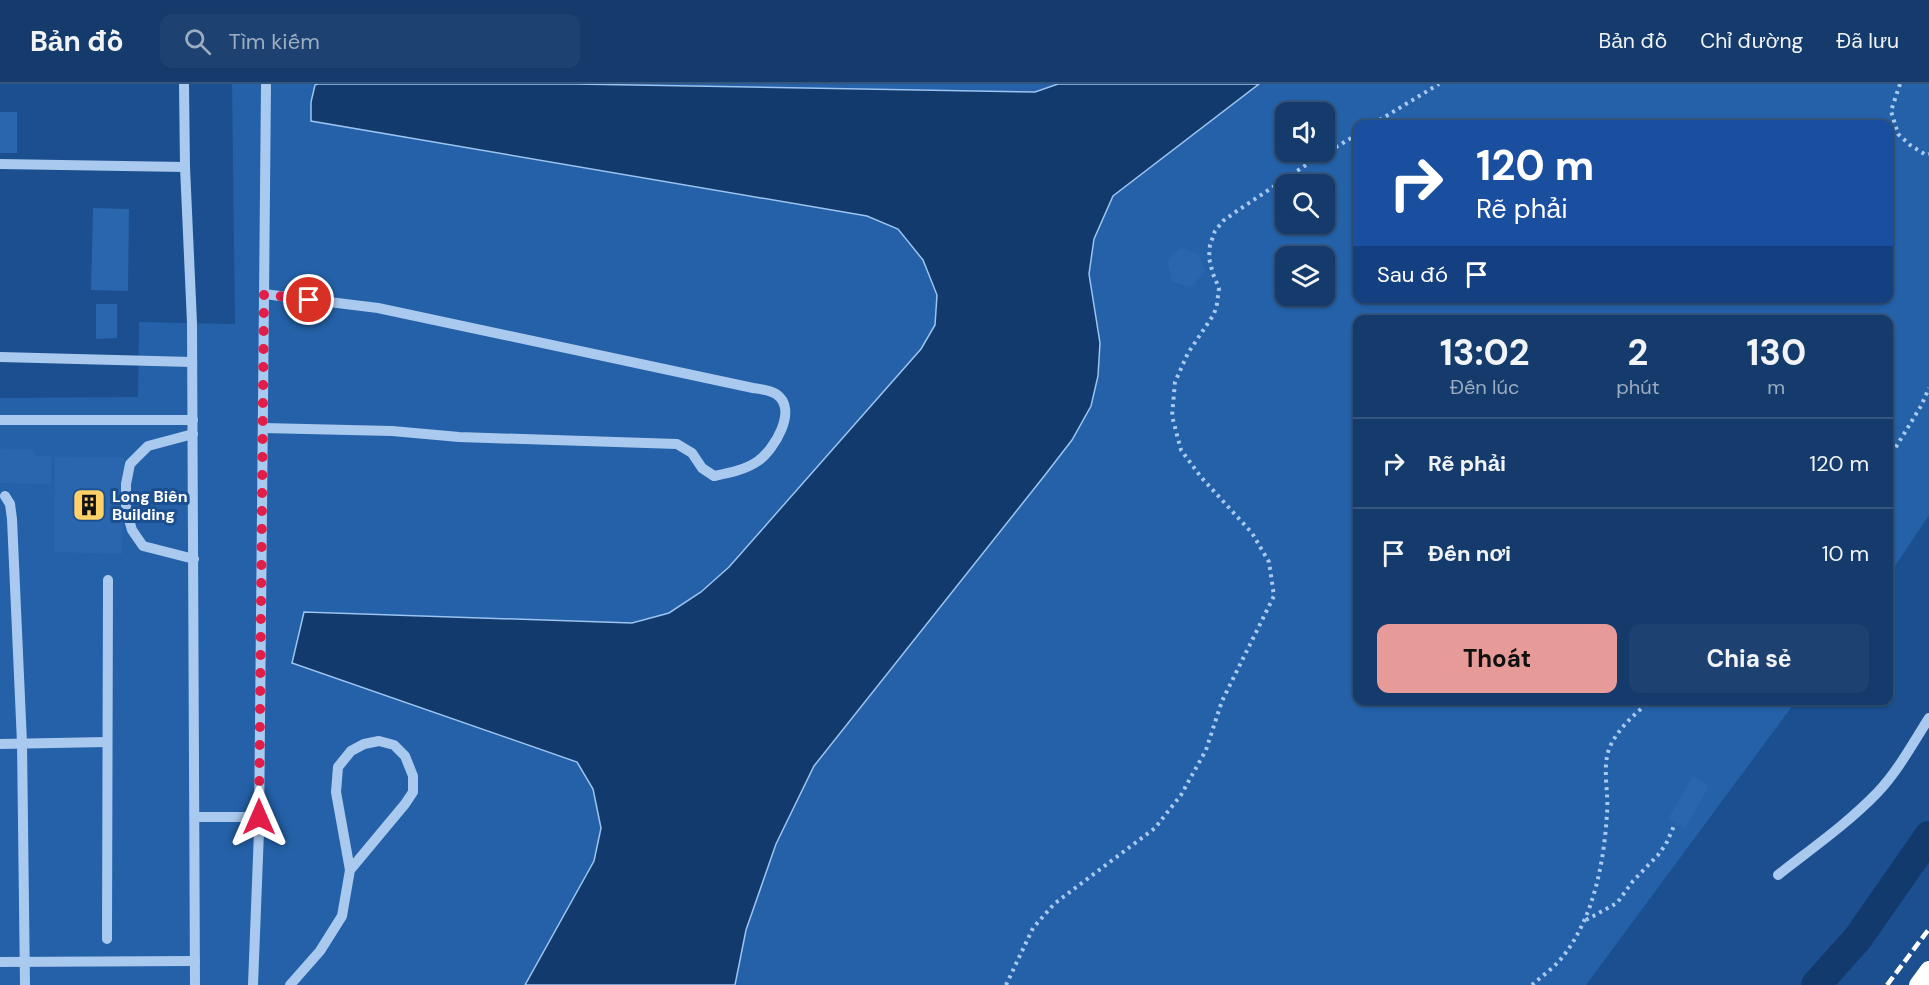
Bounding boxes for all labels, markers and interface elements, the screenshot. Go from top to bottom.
search box [160,14,580,68]
text: Bản đồ [30,23,124,60]
icon: search [181,25,214,58]
text: Tìm kiếm [229,27,320,56]
text: Bản đồ [1599,27,1667,55]
text: Chỉ đường [1700,27,1803,55]
text: Đã lưu [1836,27,1899,55]
map controls [1275,102,1335,306]
button: sound [1275,102,1335,162]
text: 120 m [1476,138,1594,193]
icon: right [1377,144,1455,222]
button: search [1275,174,1335,234]
text: Rẽ phải [1476,191,1568,226]
button: layers [1275,246,1335,306]
icon: arrive [1460,258,1493,291]
text: Sau đó [1377,260,1448,289]
pin [283,274,334,325]
icon: arrive [292,283,325,316]
text: 13:02 [1440,329,1530,376]
text: 2 [1627,329,1648,376]
text: 130 [1746,329,1806,376]
text: Đến lúc [1450,374,1519,400]
text: phút [1616,374,1660,400]
text: m [1767,374,1785,400]
icon: right [1377,447,1410,480]
text: Rẽ phải [1428,449,1506,478]
text: 120 m [1809,449,1869,478]
place label: Long Biên Building [112,486,188,525]
building icon: Long Biên Building [71,487,107,523]
icon: arrive [1377,537,1410,570]
text: Đến nơi [1428,539,1511,568]
text: 10 m [1822,539,1869,568]
button: Thoát [1377,624,1617,693]
button: Chia sẻ [1629,624,1869,693]
position arrow [227,785,291,849]

